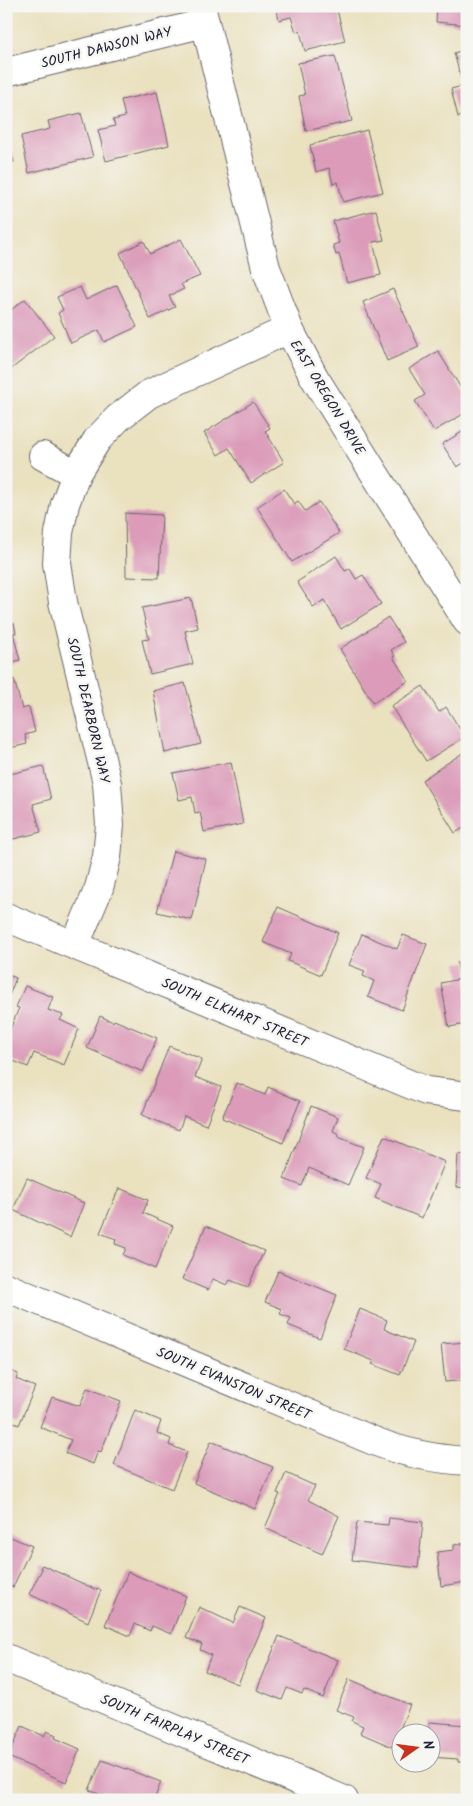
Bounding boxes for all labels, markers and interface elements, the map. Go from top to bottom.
street label: SOUTH DAWSON WAY [39,21,175,75]
street label: EAST OREGON DRIVE [284,335,371,460]
street label: SOUTH DEARBORN WAY [61,635,116,786]
street label: SOUTH ELKHART STREET [158,972,313,1054]
street label: SOUTH EVANSTON STREET [153,1341,316,1427]
street label: SOUTH FAIRPLAY STREET [97,1689,254,1772]
north arrow [390,1724,440,1774]
text: N [416,1738,439,1752]

